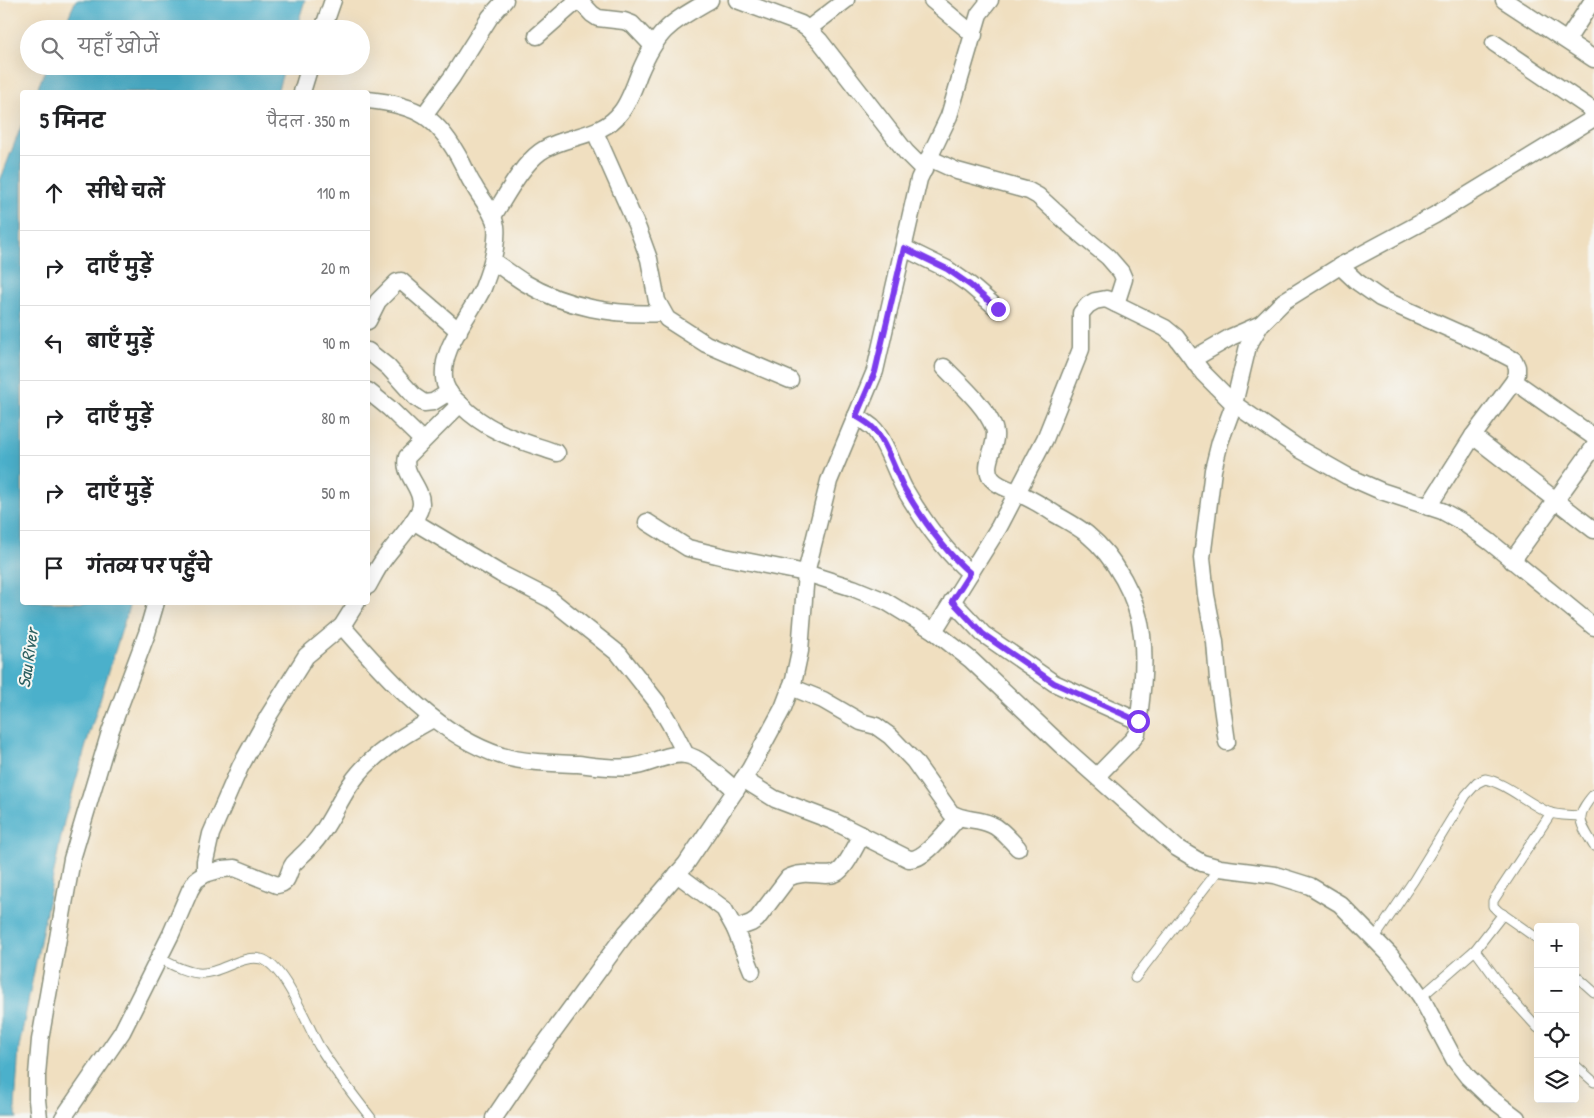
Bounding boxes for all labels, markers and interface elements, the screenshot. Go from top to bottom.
search box [20,20,370,75]
text: यहाँ खोजें [78,33,159,59]
icon: search [38,34,66,62]
text: 5 मिनट [40,106,105,135]
text: पैदल · 350 m [267,110,350,132]
text: सीधे चलें [87,178,164,204]
icon: ahead [40,179,68,207]
text: 110 m [317,182,350,204]
text: दाएँ मुड़ें [87,253,153,279]
icon: right [40,254,68,282]
text: 20 m [321,257,350,279]
route end [987,298,1010,321]
text: बाएँ मुड़ें [87,328,153,354]
icon: left [40,329,68,357]
text: 90 m [322,332,350,354]
text: दाएँ मुड़ें [87,403,153,429]
icon: right [40,404,68,432]
text: 80 m [321,407,350,429]
text: दाएँ मुड़ें [87,478,153,504]
icon: right [40,479,68,507]
text: 50 m [322,482,350,504]
text: गंतव्य पर पहुँचे [87,553,211,579]
icon: arrive [40,554,68,582]
water label: Sau River [11,624,44,689]
route start [1127,710,1150,733]
map controls [1534,923,1579,1103]
button: + [1534,923,1579,968]
button: − [1534,968,1579,1013]
button: locate [1534,1013,1579,1058]
button: layers [1534,1058,1579,1103]

